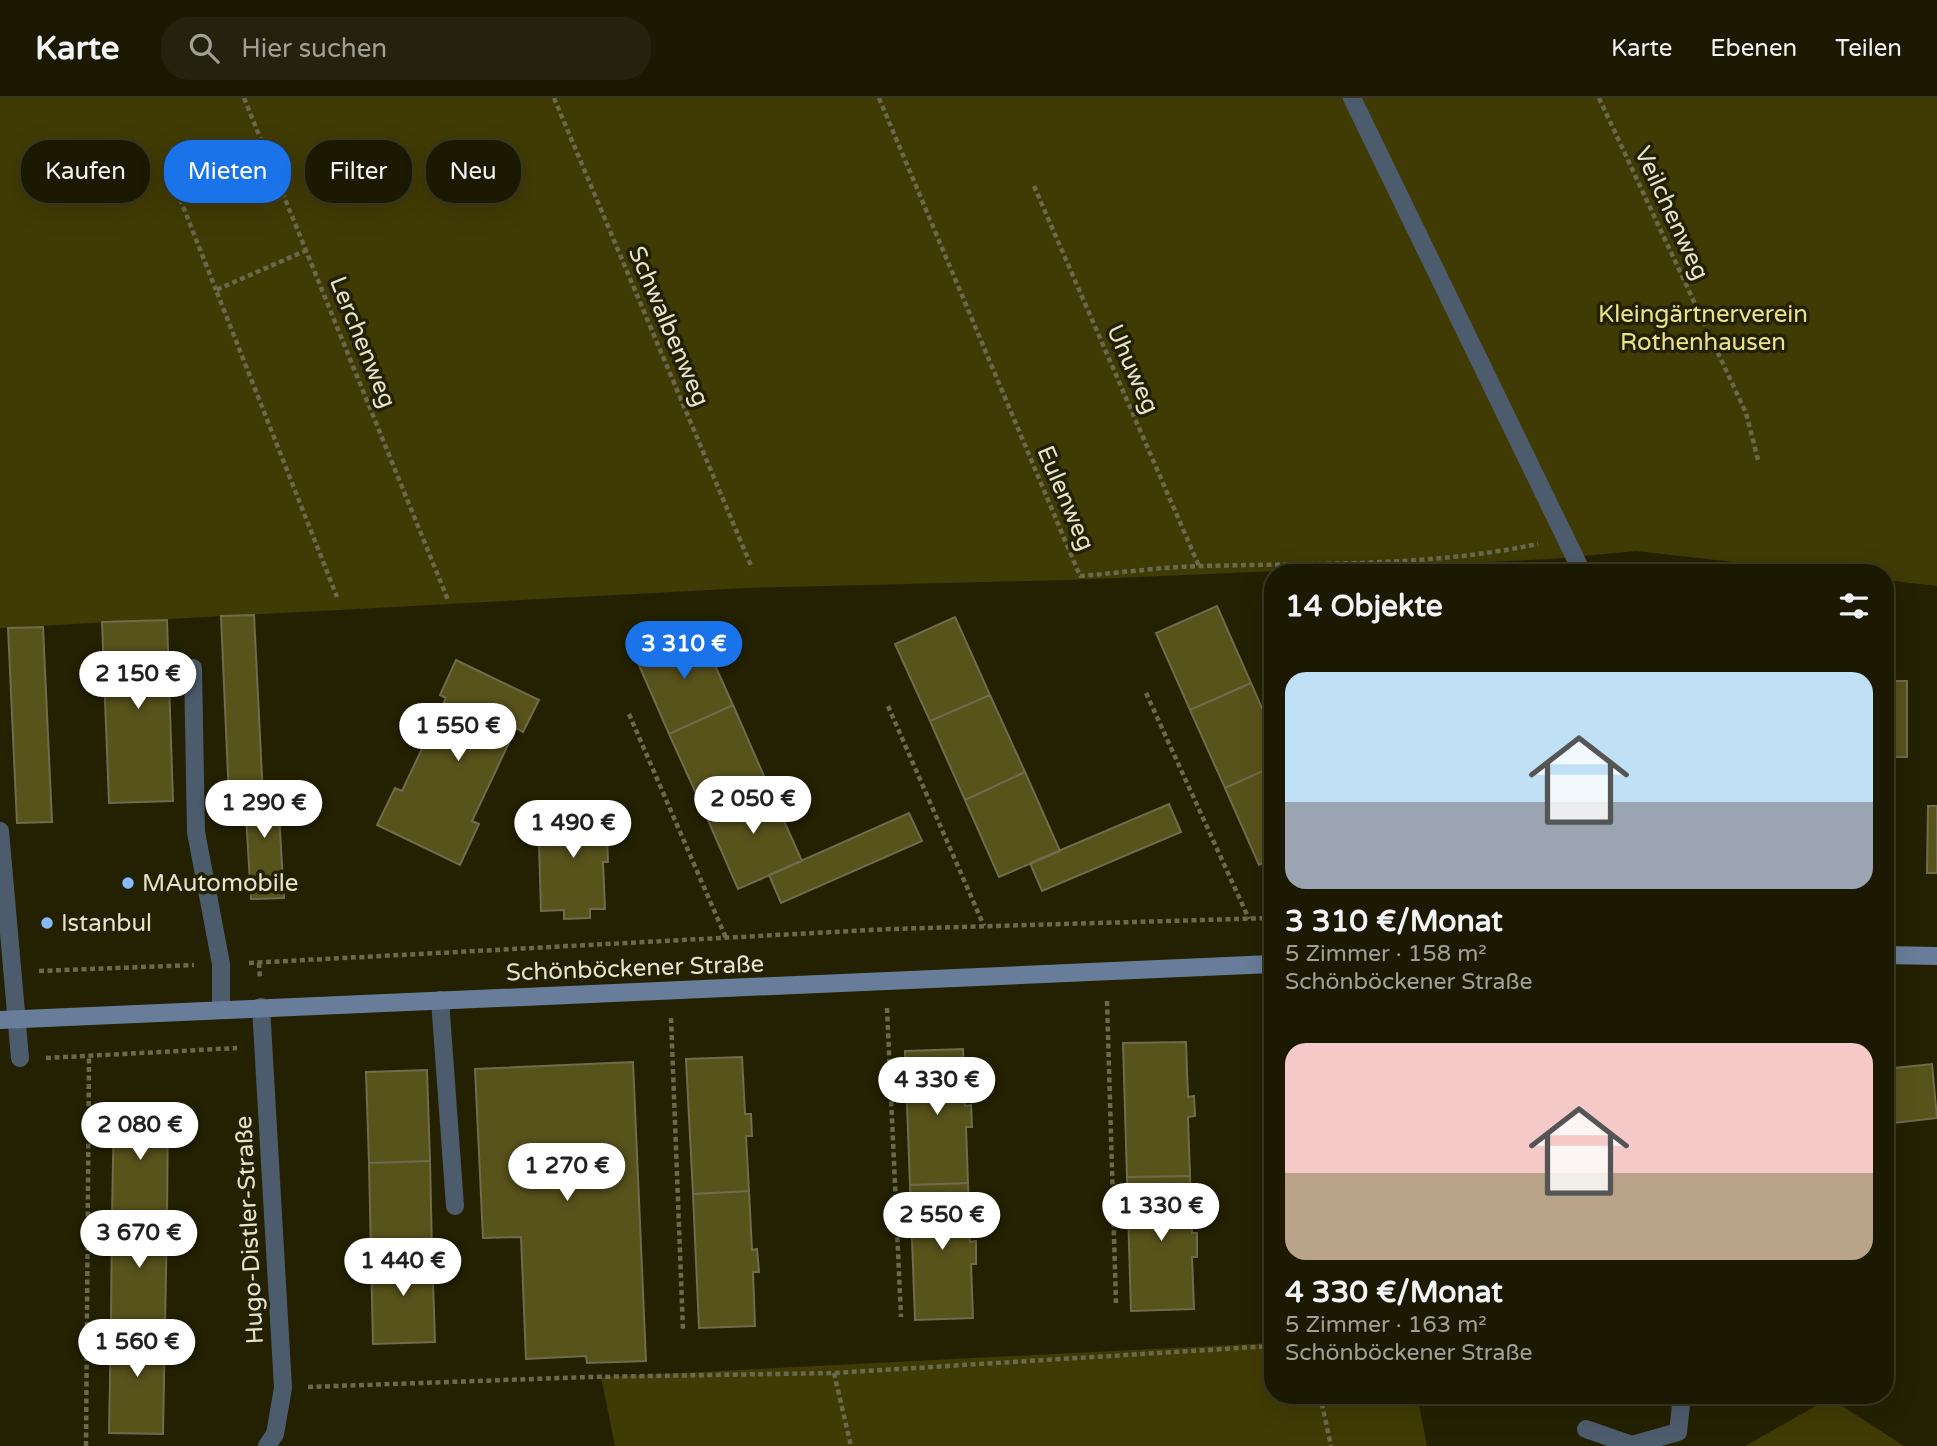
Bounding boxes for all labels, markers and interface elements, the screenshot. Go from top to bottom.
search box [161,17,651,80]
text: Karte [35,29,119,68]
icon: search [185,29,223,67]
text: Hier suchen [241,33,387,64]
text: Karte [1611,34,1672,63]
text: Ebenen [1710,34,1797,63]
text: Teilen [1835,34,1902,63]
chip: Kaufen [21,140,150,203]
chip: Mieten [164,140,291,203]
chip: Filter [305,140,412,203]
chip: Neu [426,140,521,203]
street label: Veilchenweg [1628,142,1715,285]
street label: Schwalbenweg [622,242,715,411]
street label: Lerchenweg [323,272,402,412]
park label: Kleingärtnerverein Rothenhausen [1598,300,1808,357]
street label: Uhuweg [1100,320,1165,418]
street label: Eulenweg [1030,441,1101,555]
icon: filters [1835,587,1873,625]
text: 14 Objekte [1285,588,1443,625]
pin: 3 310 € [619,622,749,681]
text: 3 310 € [641,630,727,658]
pin: 2 150 € [73,652,203,711]
text: 2 150 € [95,660,181,688]
pin: 1 550 € [393,704,523,763]
text: 1 550 € [415,712,501,740]
icon: home [1516,717,1642,843]
pin: 2 050 € [688,776,818,836]
pin: 1 290 € [199,780,329,840]
text: 2 050 € [710,785,796,813]
text: 1 290 € [221,789,307,817]
pin: 1 490 € [508,800,638,860]
text: 1 490 € [530,809,616,837]
place label: MAutomobile [142,869,298,898]
marker: MAutomobile [120,875,136,891]
text: 3 310 €/Monat [1285,903,1503,940]
place label: Istanbul [61,909,152,938]
marker: Istanbul [39,915,55,931]
text: 5 Zimmer · 158 m² [1285,940,1487,968]
street label: Schönböckener Straße [505,950,765,987]
text: Schönböckener Straße [1285,968,1533,996]
pin: 4 330 € [872,1058,1002,1117]
text: 4 330 € [894,1066,980,1094]
icon: home [1516,1088,1642,1214]
pin: 2 080 € [75,1102,205,1162]
text: 2 080 € [97,1111,183,1139]
street label: Hugo-Distler-Straße [229,1115,270,1345]
pin: 1 270 € [502,1144,632,1203]
text: 1 270 € [524,1152,610,1180]
pin: 1 330 € [1096,1184,1226,1243]
pin: 2 550 € [877,1192,1007,1252]
text: 1 330 € [1118,1192,1204,1220]
text: 2 550 € [899,1201,985,1229]
pin: 3 670 € [74,1210,204,1270]
text: 3 670 € [96,1219,182,1247]
pin: 1 440 € [338,1238,468,1298]
text: 1 440 € [360,1247,446,1275]
text: 4 330 €/Monat [1285,1274,1503,1311]
text: 5 Zimmer · 163 m² [1285,1311,1487,1339]
pin: 1 560 € [72,1320,202,1379]
text: 1 560 € [94,1328,180,1356]
text: Schönböckener Straße [1285,1339,1533,1367]

